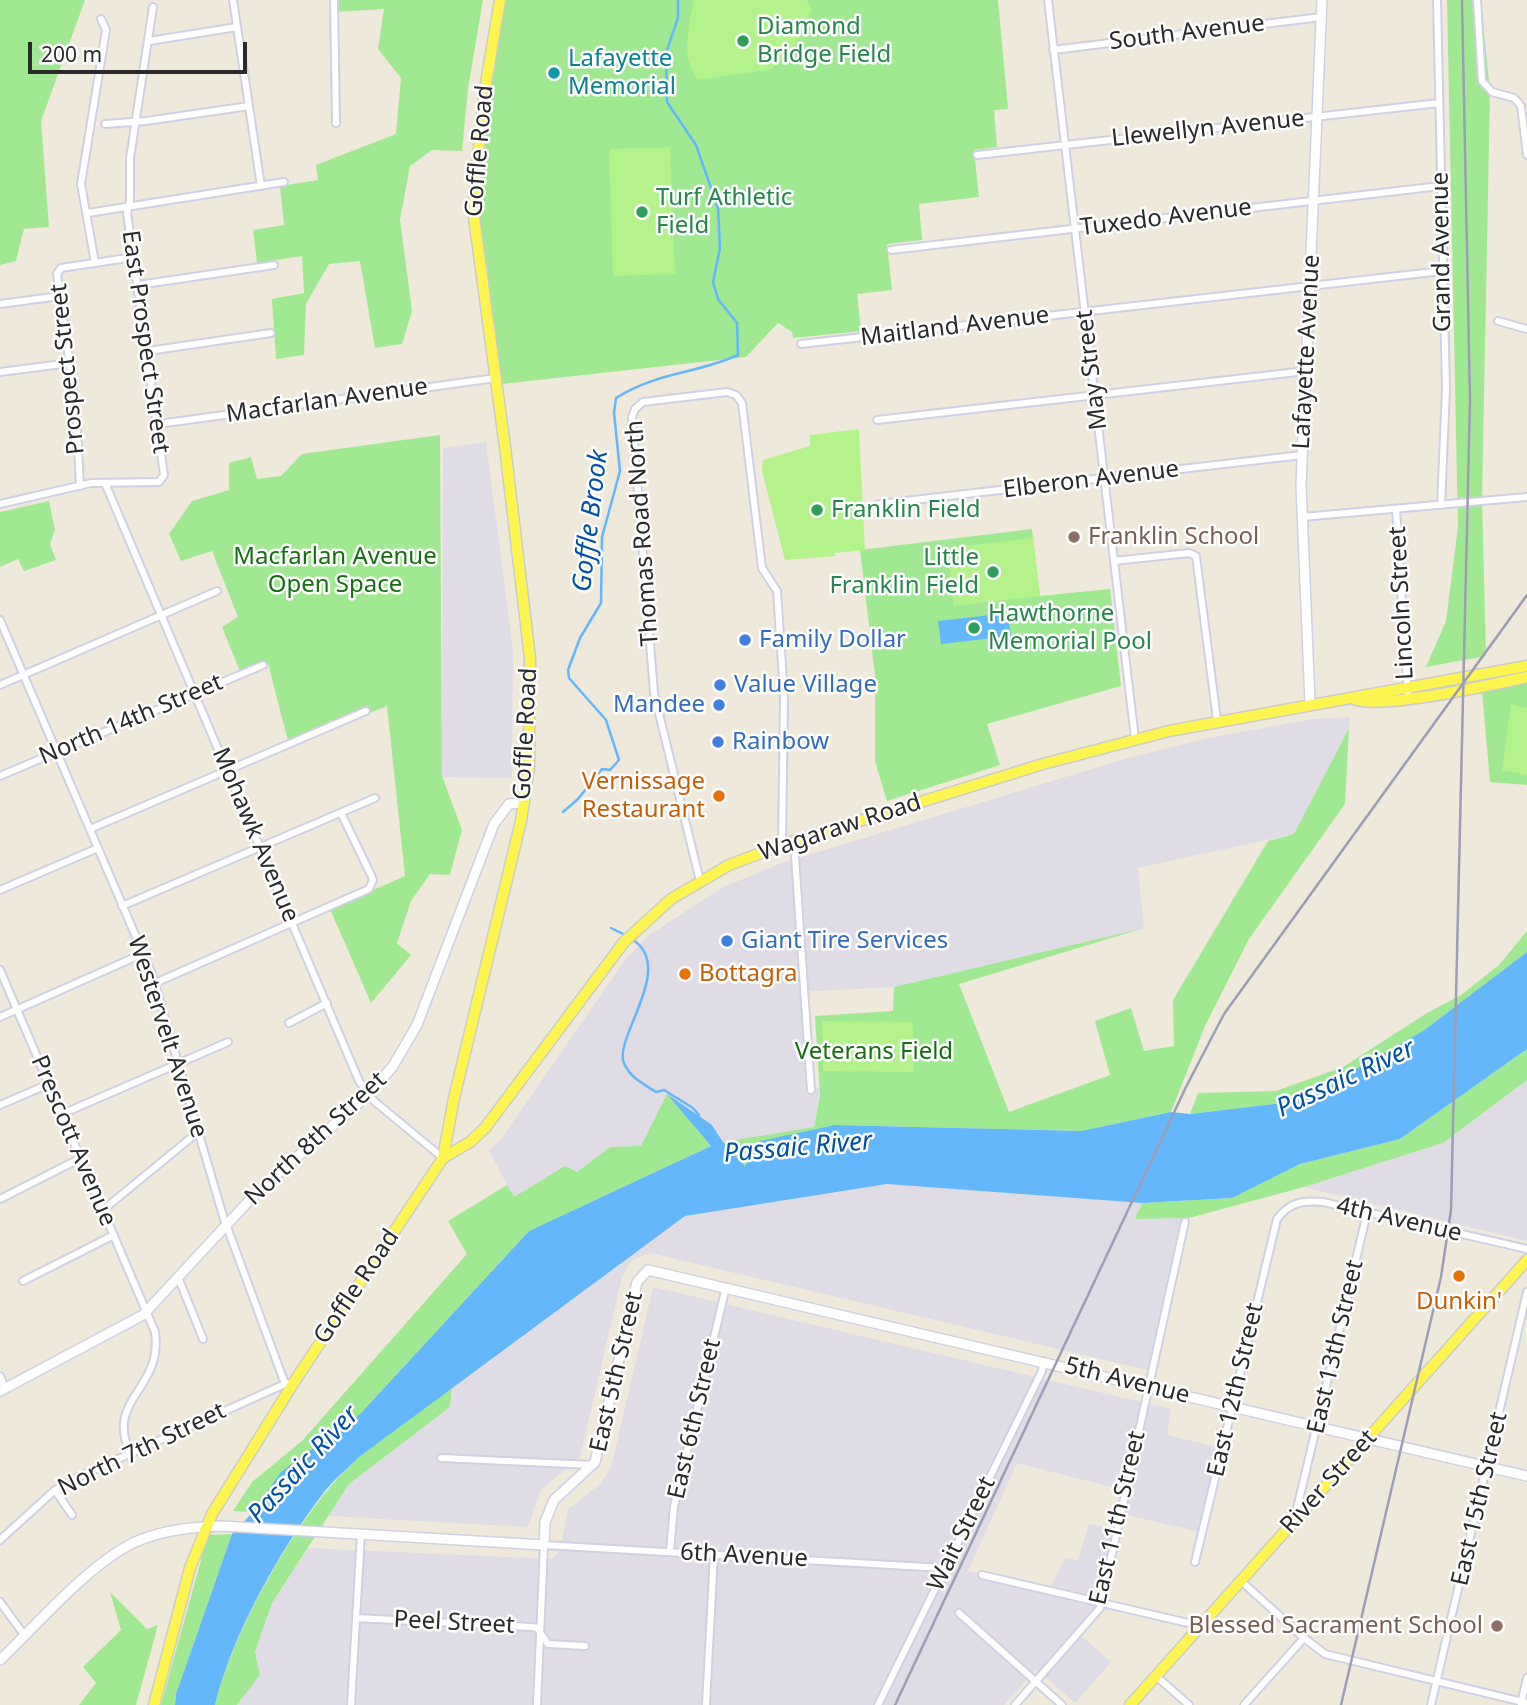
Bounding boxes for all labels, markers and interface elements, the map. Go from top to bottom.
street label: South Avenue [1108,9,1266,57]
place label: Diamond Bridge Field [757,13,891,69]
scale bar [32,28,250,72]
marker: Diamond Bridge Field [735,33,751,49]
text: 200 m [41,40,102,68]
place label: Lafayette Memorial [568,45,676,101]
marker: Lafayette Memorial [546,65,562,81]
street label: Goffle Road [460,84,500,218]
street label: Llewellyn Avenue [1110,105,1306,153]
street label: Grand Avenue [1426,172,1458,332]
place label: Turf Athletic Field [656,184,792,240]
street label: Tuxedo Avenue [1079,193,1253,243]
marker: Turf Athletic Field [634,204,650,220]
street label: East Prospect Street [115,229,175,455]
street label: Lafayette Avenue [1288,254,1326,450]
street label: Prospect Street [45,282,91,456]
street label: Maitland Avenue [859,301,1051,353]
street label: May Street [1070,308,1114,432]
street label: Macfarlan Avenue [224,373,430,429]
street label: Thomas Road North [621,419,665,647]
water label: Goffle Brook [567,448,615,594]
street label: Elberon Avenue [1001,455,1181,505]
place label: Franklin Field [831,496,981,524]
marker: Franklin Field [809,502,825,518]
place label: Franklin School [1088,523,1259,551]
street label: Lincoln Street [1384,525,1420,681]
marker: Franklin School [1066,529,1082,545]
park label: Macfarlan Avenue Open Space [233,543,437,599]
place label: Little Franklin Field [829,544,979,600]
marker: Little Franklin Field [985,564,1001,580]
place label: Hawthorne Memorial Pool [988,600,1152,656]
marker: Hawthorne Memorial Pool [966,620,982,636]
place label: Family Dollar [759,626,906,654]
marker: Family Dollar [737,632,753,648]
street label: Goffle Road [508,667,544,801]
street label: North 14th Street [35,668,227,772]
place label: Value Village [734,671,877,699]
marker: Value Village [712,677,728,693]
place label: Mandee [613,691,705,719]
marker: Mandee [711,697,727,713]
place label: Rainbow [732,728,829,756]
marker: Rainbow [710,734,726,750]
street label: Mohawk Avenue [205,743,305,927]
place label: Vernissage Restaurant [582,768,705,824]
marker: Vernissage Restaurant [711,788,727,804]
street label: Wagaraw Road [755,788,925,868]
place label: Giant Tire Services [741,927,948,955]
street label: Westervelt Avenue [121,933,213,1141]
marker: Giant Tire Services [719,933,735,949]
place label: Bottagra [699,960,798,988]
marker: Bottagra [677,966,693,982]
water label: Passaic River [1272,1033,1420,1125]
park label: Veterans Field [795,1038,953,1066]
street label: Prescott Avenue [24,1051,122,1231]
street label: North 8th Street [239,1066,393,1212]
water label: Passaic River [722,1126,874,1170]
street label: 4th Avenue [1334,1192,1464,1248]
street label: Goffle Road [308,1224,406,1350]
street label: East 13th Street [1302,1257,1370,1437]
marker: Dunkin' [1451,1268,1467,1284]
place label: Dunkin' [1416,1288,1502,1316]
street label: East 5th Street [585,1289,649,1455]
street label: East 12th Street [1202,1300,1270,1480]
street label: East 6th Street [663,1336,727,1502]
street label: 5th Avenue [1062,1352,1192,1410]
street label: North 7th Street [54,1397,230,1503]
water label: Passaic River [242,1400,366,1530]
street label: East 15th Street [1446,1409,1514,1589]
street label: River Street [1275,1424,1383,1540]
street label: East 11th Street [1084,1428,1152,1608]
street label: Wait Street [922,1472,1002,1596]
street label: 6th Avenue [679,1538,809,1574]
street label: Peel Street [393,1605,515,1641]
place label: Blessed Sacrament School [1189,1612,1483,1640]
marker: Blessed Sacrament School [1489,1618,1505,1634]

